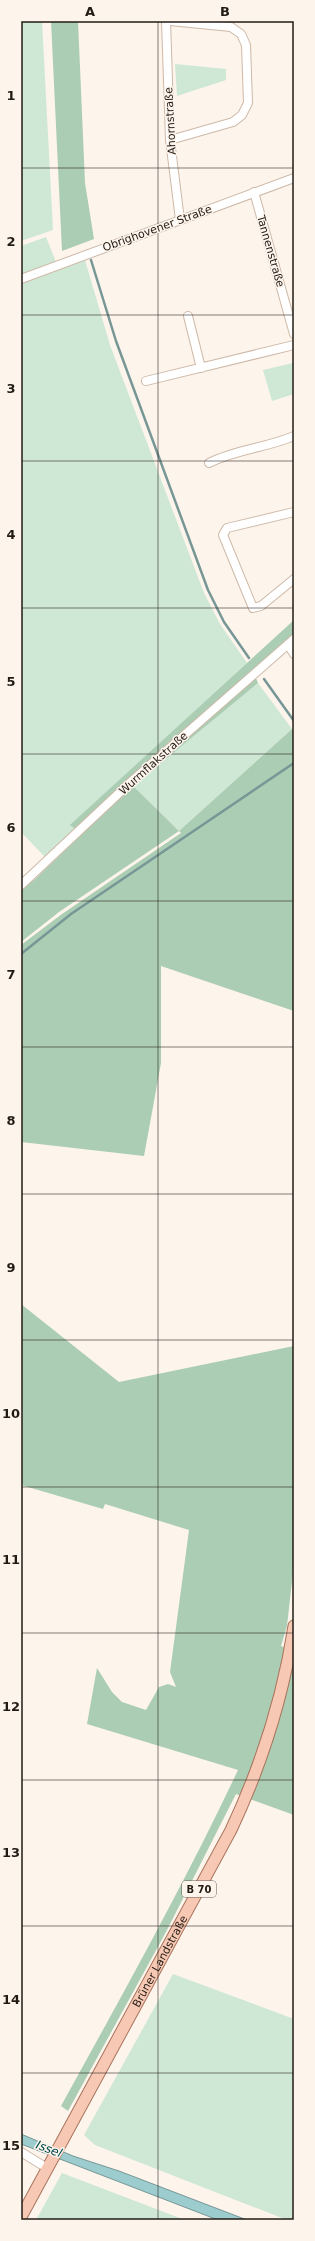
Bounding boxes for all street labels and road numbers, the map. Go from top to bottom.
street label: Ahornstraße [162,87,179,155]
street label: Obrighovener Straße [101,203,214,254]
street label: Tannenstraße [254,213,287,289]
street label: Wurmflakstraße [116,729,190,797]
road number: B 70 [182,1881,216,1897]
street label: Brüner Landstraße [130,1913,191,2010]

